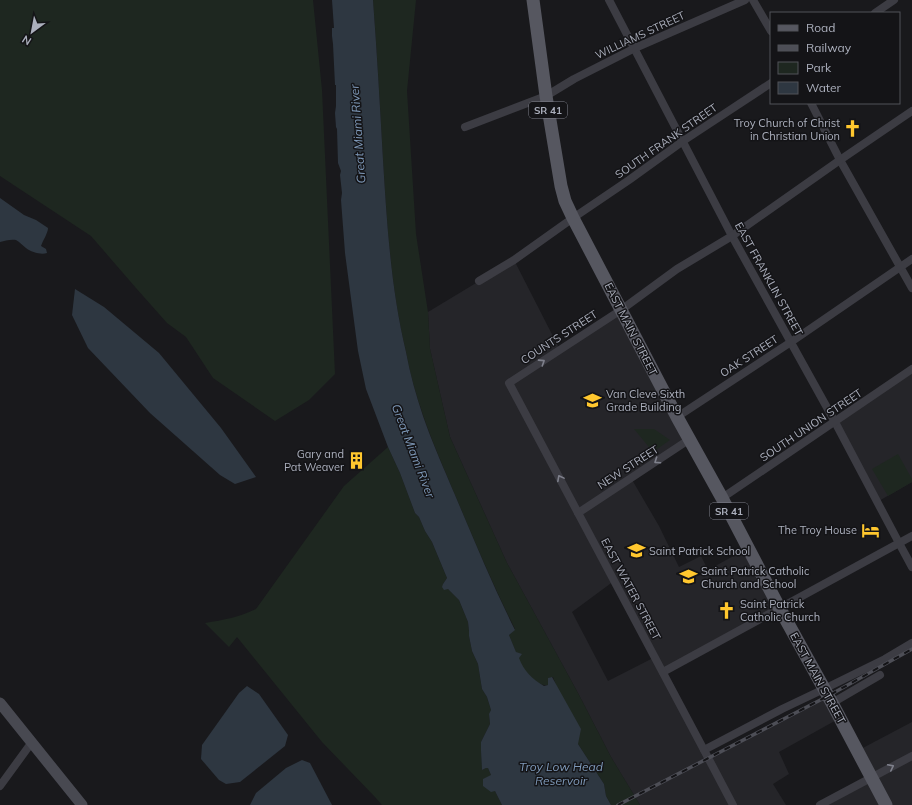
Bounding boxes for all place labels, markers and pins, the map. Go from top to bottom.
place label: Troy Church of Christ in Christian Union [734,116,840,143]
church icon: Troy Church of Christ in Christian Union [843,119,863,139]
place label: Van Cleve Sixth Grade Building [606,387,685,414]
school or university icon: Van Cleve Sixth Grade Building [583,390,603,410]
place label: Gary and Pat Weaver [284,447,344,474]
building icon: Gary and Pat Weaver [347,450,367,470]
hotel icon: The Troy House [860,520,880,540]
place label: The Troy House [778,523,857,537]
school or university icon: Saint Patrick School [626,541,646,561]
place label: Saint Patrick School [649,544,750,558]
place label: Saint Patrick Catholic Church and School [701,564,810,591]
school or university icon: Saint Patrick Catholic Church and School [678,567,698,587]
place label: Saint Patrick Catholic Church [740,597,820,624]
church icon: Saint Patrick Catholic Church [717,600,737,620]

